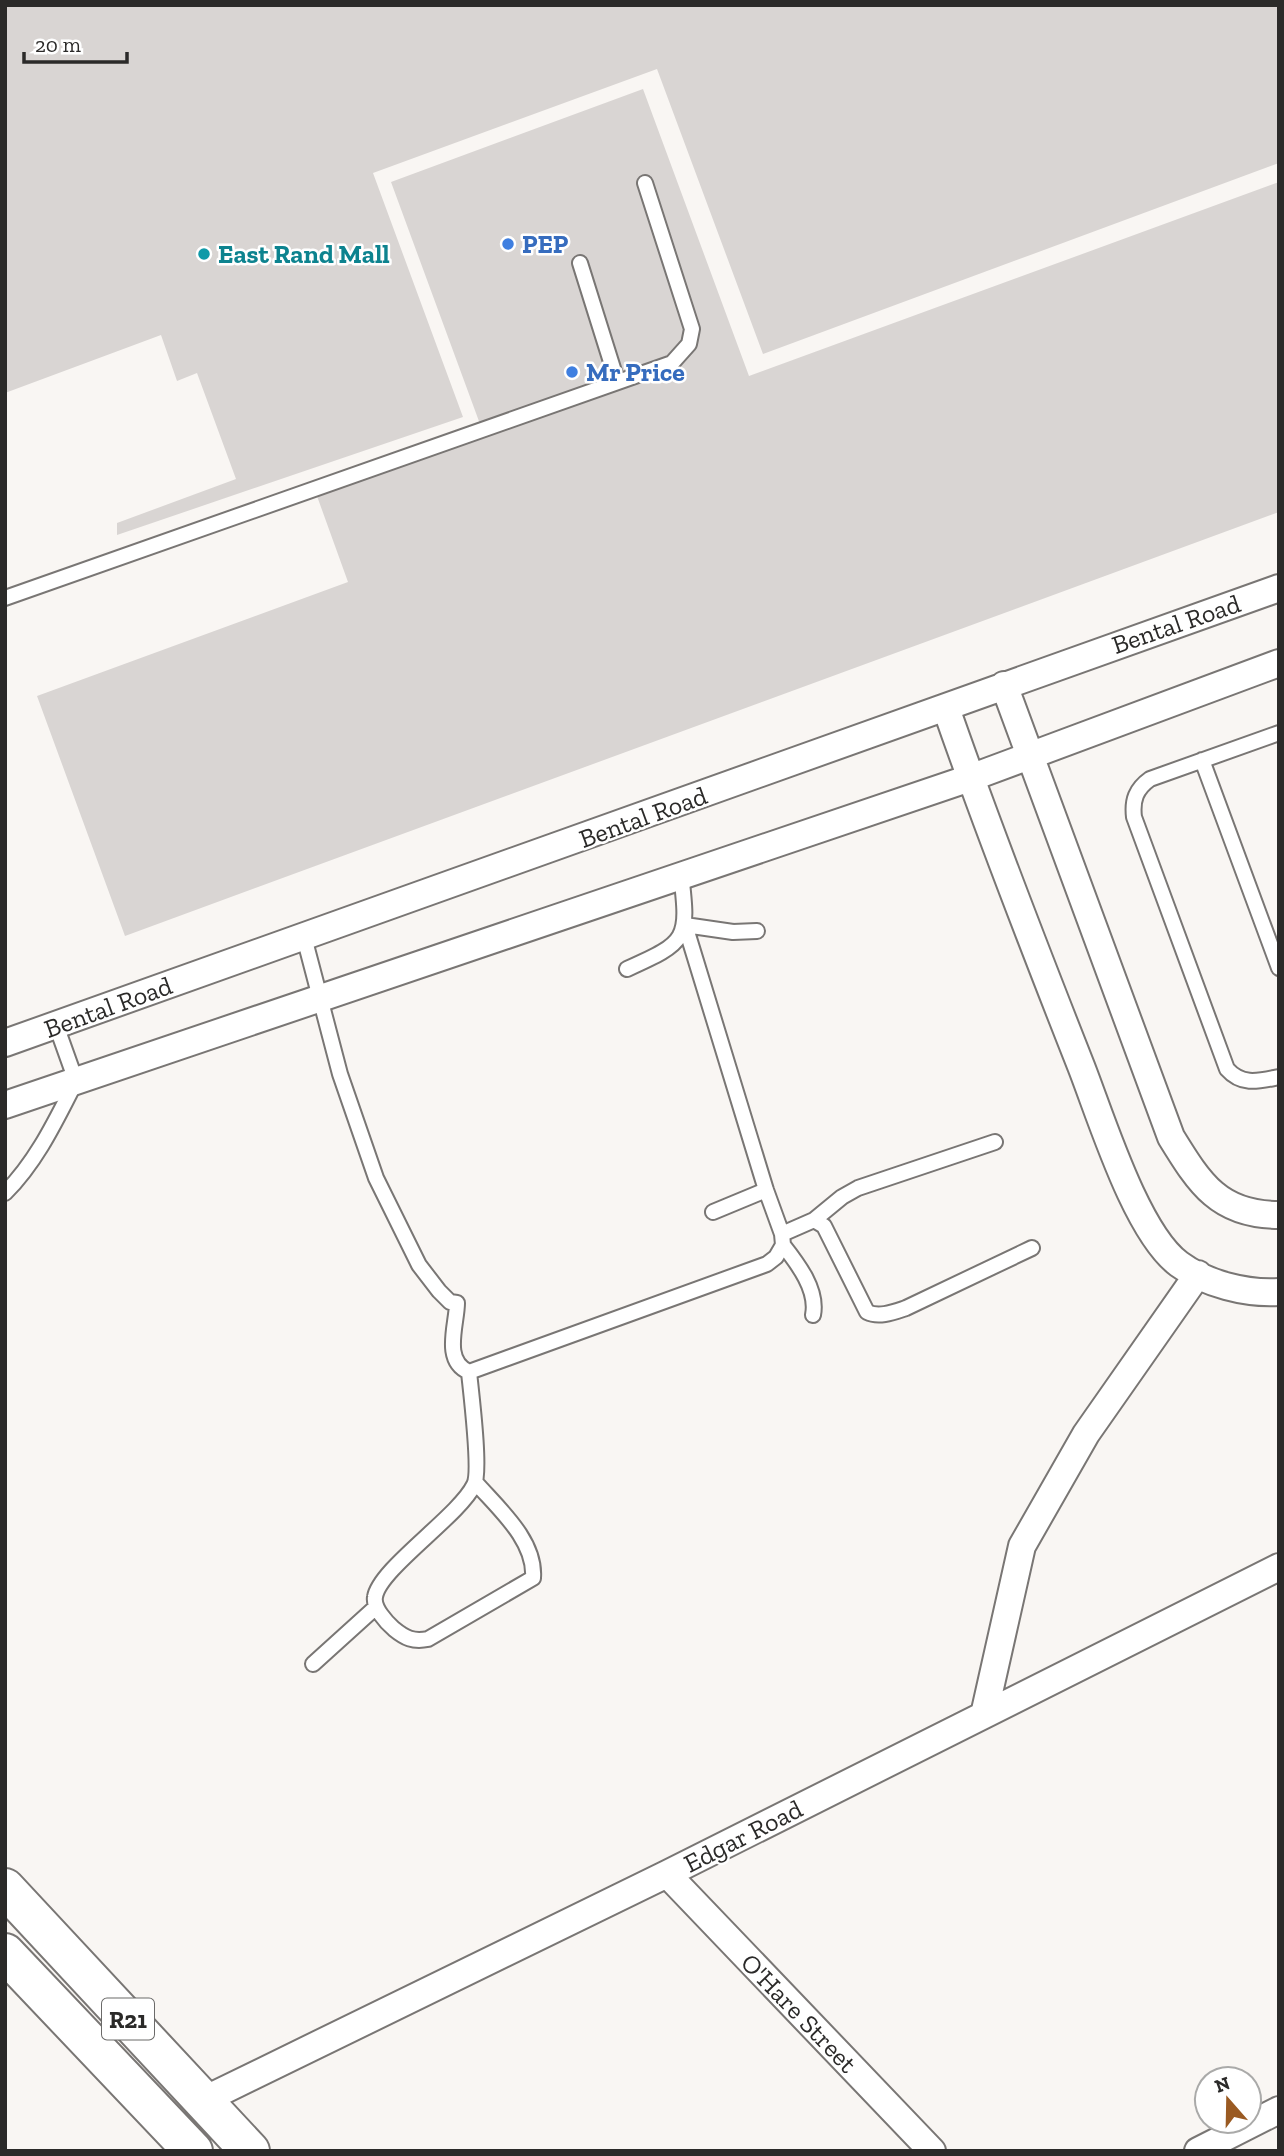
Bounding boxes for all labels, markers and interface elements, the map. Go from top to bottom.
scale bar [24,21,128,65]
text: 20 m [35,32,81,57]
place label: PEP [522,228,569,260]
marker: PEP [500,236,516,252]
place label: East Rand Mall [218,238,390,270]
marker: East Rand Mall [196,246,212,262]
place label: Mr Price [586,356,685,388]
marker: Mr Price [564,364,580,380]
street label: Bental Road [1108,587,1244,661]
street label: Bental Road [575,779,711,855]
street label: Bental Road [40,969,176,1045]
street label: Edgar Road [678,1793,808,1879]
street label: O'Hare Street [734,1947,864,2080]
road number: R21 [102,1998,154,2040]
north arrow [1193,2065,1263,2135]
text: N [1212,2071,1233,2098]

